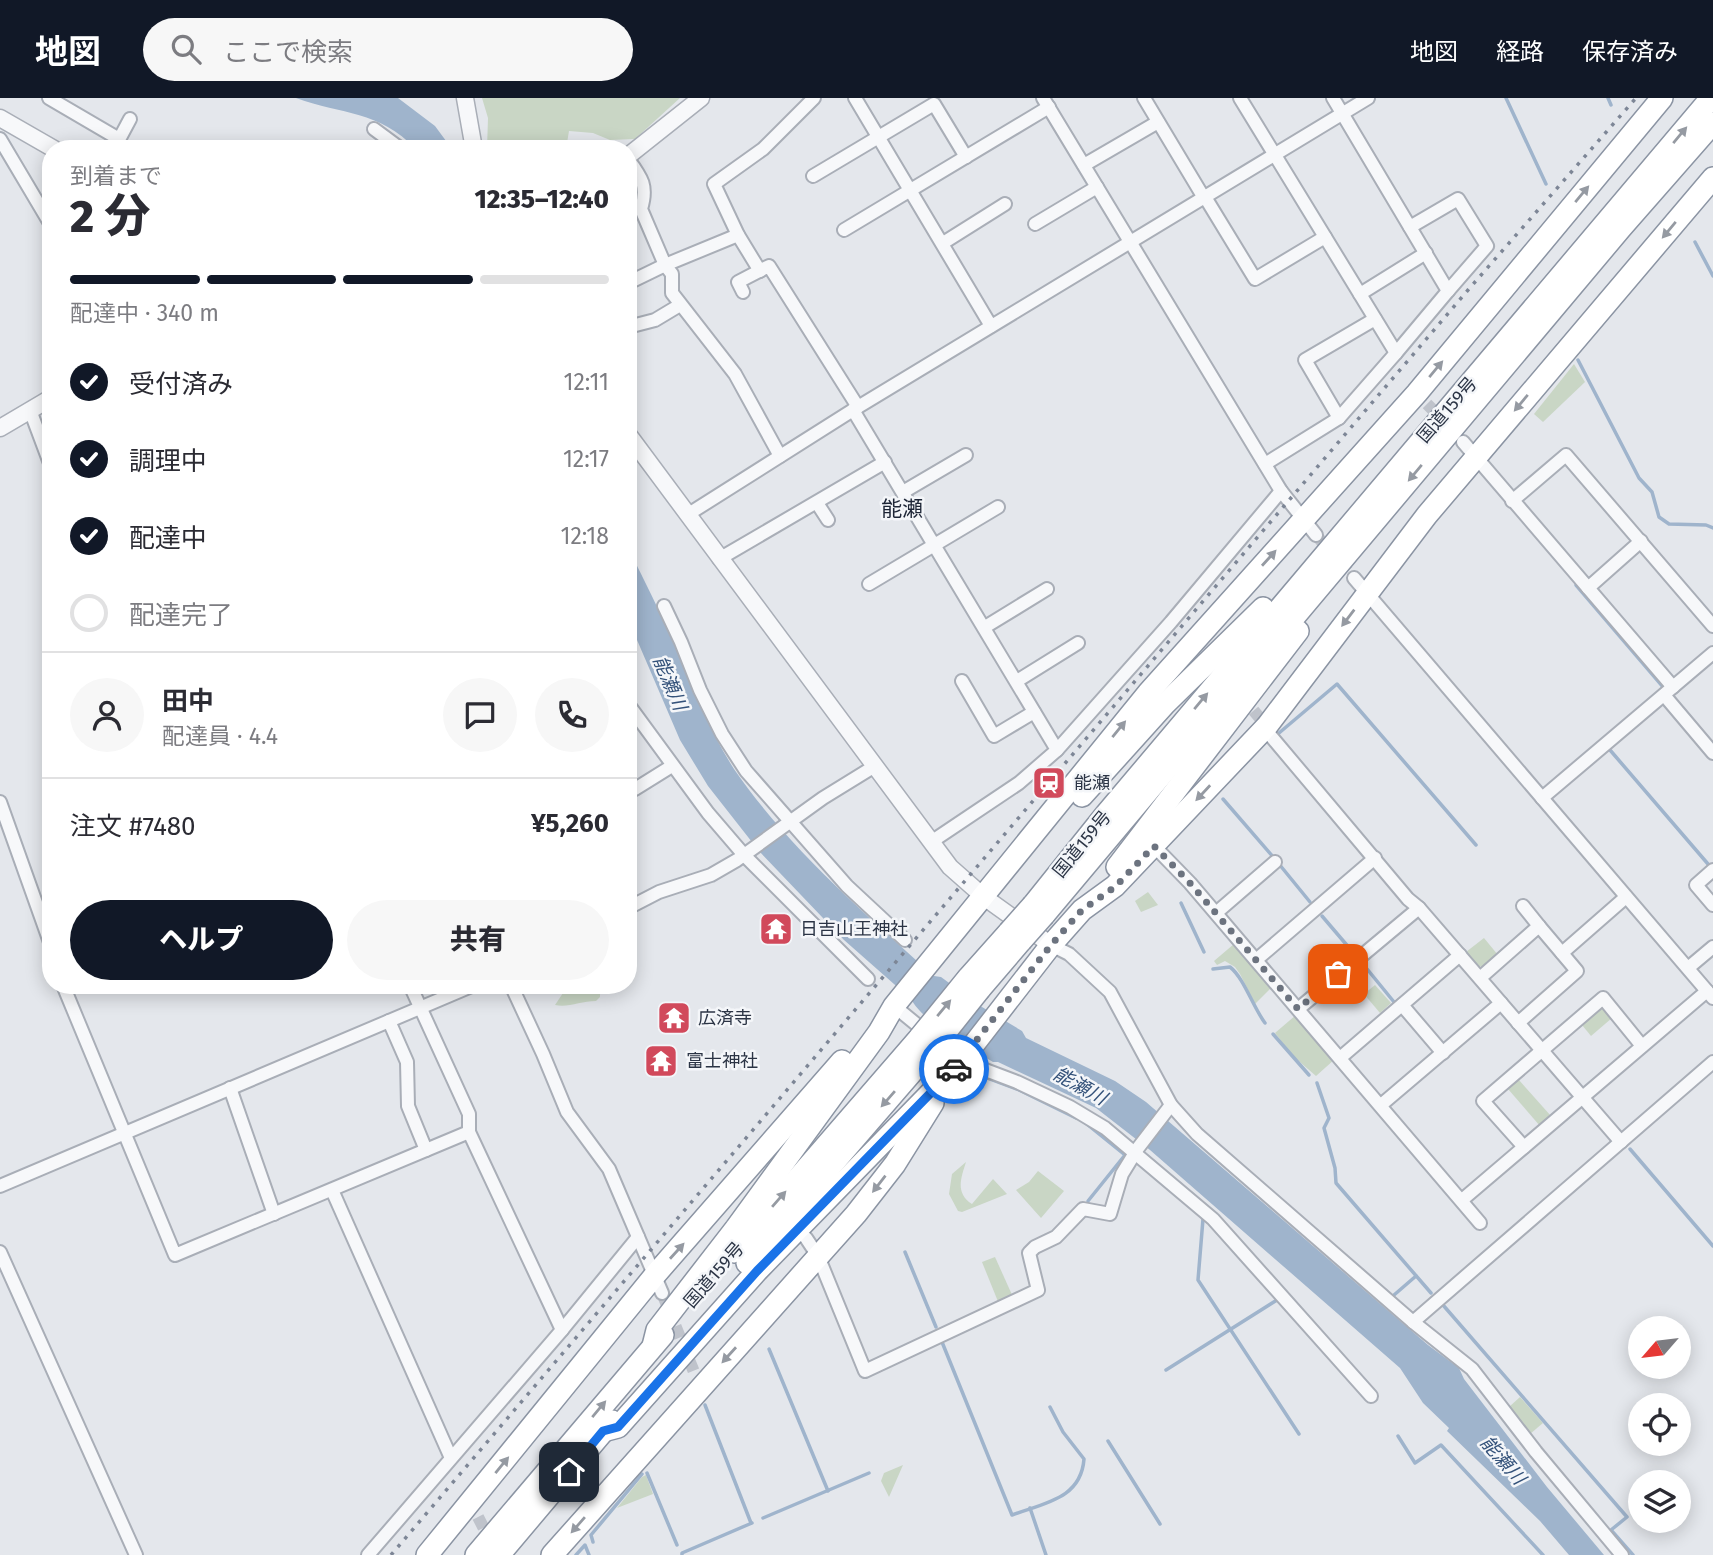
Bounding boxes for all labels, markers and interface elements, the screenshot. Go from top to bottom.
search box [143,18,633,81]
icon: search [167,30,205,68]
text: 地図 [35,32,101,72]
text: ここで検索 [223,37,353,68]
text: 地図 [1410,38,1458,66]
text: 経路 [1496,38,1544,66]
text: 保存済み [1582,38,1678,66]
one-way arrow [1672,126,1687,143]
text: 到着まで [70,162,162,190]
text: 12:35–12:40 [474,184,609,215]
one-way arrow [1574,186,1589,203]
text: 2 分 [70,189,151,244]
one-way arrow [1662,221,1677,238]
text: 配達中 · 340 m [70,299,219,327]
one-way arrow [1428,360,1444,378]
icon: check [70,363,108,401]
text: 12:11 [563,368,609,396]
text: 受付済み [129,369,233,400]
street label: 国道159号 [1412,373,1482,447]
one-way arrow [1514,394,1529,411]
icon: check [70,440,108,478]
text: 12:17 [563,445,609,473]
text: 調理中 [129,446,207,477]
one-way arrow [1407,464,1422,482]
district label: 能瀬 [881,496,923,522]
icon: check [70,517,108,555]
text: 12:18 [560,522,609,550]
text: 配達中 [129,523,207,554]
one-way arrow [1261,549,1277,567]
text: 配達完了 [129,600,233,631]
one-way arrow [1341,609,1355,627]
water label: 能瀬川 [648,652,693,716]
button: person [70,678,144,752]
button: chat [443,678,517,752]
button: phone [535,678,609,752]
text: 田中 [162,686,214,717]
one-way arrow [1193,693,1208,710]
one-way arrow [1112,720,1127,738]
text: 配達員 · 4.4 [162,722,278,750]
station icon: 能瀬 [1030,764,1068,802]
place label: 能瀬 [1074,772,1110,794]
one-way arrow [1196,784,1212,801]
street label: 国道159号 [1048,806,1116,882]
text: ¥5,260 [531,808,609,839]
text: 注文 #7480 [70,811,196,842]
button: ヘルプ [70,900,333,980]
button: 共有 [347,900,609,980]
temple icon: 日吉山王神社 [757,910,795,948]
place label: 日吉山王神社 [800,918,908,940]
pin [1308,944,1368,1004]
icon: bag [1319,955,1357,993]
temple icon: 広済寺 [655,999,693,1037]
one-way arrow [936,999,951,1016]
place label: 広済寺 [698,1007,752,1029]
courier [919,1034,989,1104]
temple icon: 富士神社 [642,1042,680,1080]
place label: 富士神社 [686,1050,758,1072]
icon: car [935,1050,973,1088]
water label: 能瀬川 [1049,1062,1112,1111]
one-way arrow [881,1091,896,1108]
one-way arrow [872,1175,886,1193]
one-way arrow [771,1191,786,1208]
street label: 国道159号 [679,1238,749,1312]
one-way arrow [669,1242,685,1260]
north arrow [1628,1316,1690,1379]
map controls [1628,1316,1691,1533]
one-way arrow [721,1346,737,1364]
button: locate [1628,1393,1691,1456]
one-way arrow [591,1401,606,1418]
water label: 能瀬川 [1476,1431,1532,1491]
pin [539,1442,599,1502]
icon: home [550,1453,588,1491]
one-way arrow [494,1456,509,1474]
button: layers [1628,1470,1691,1533]
one-way arrow [570,1516,586,1534]

